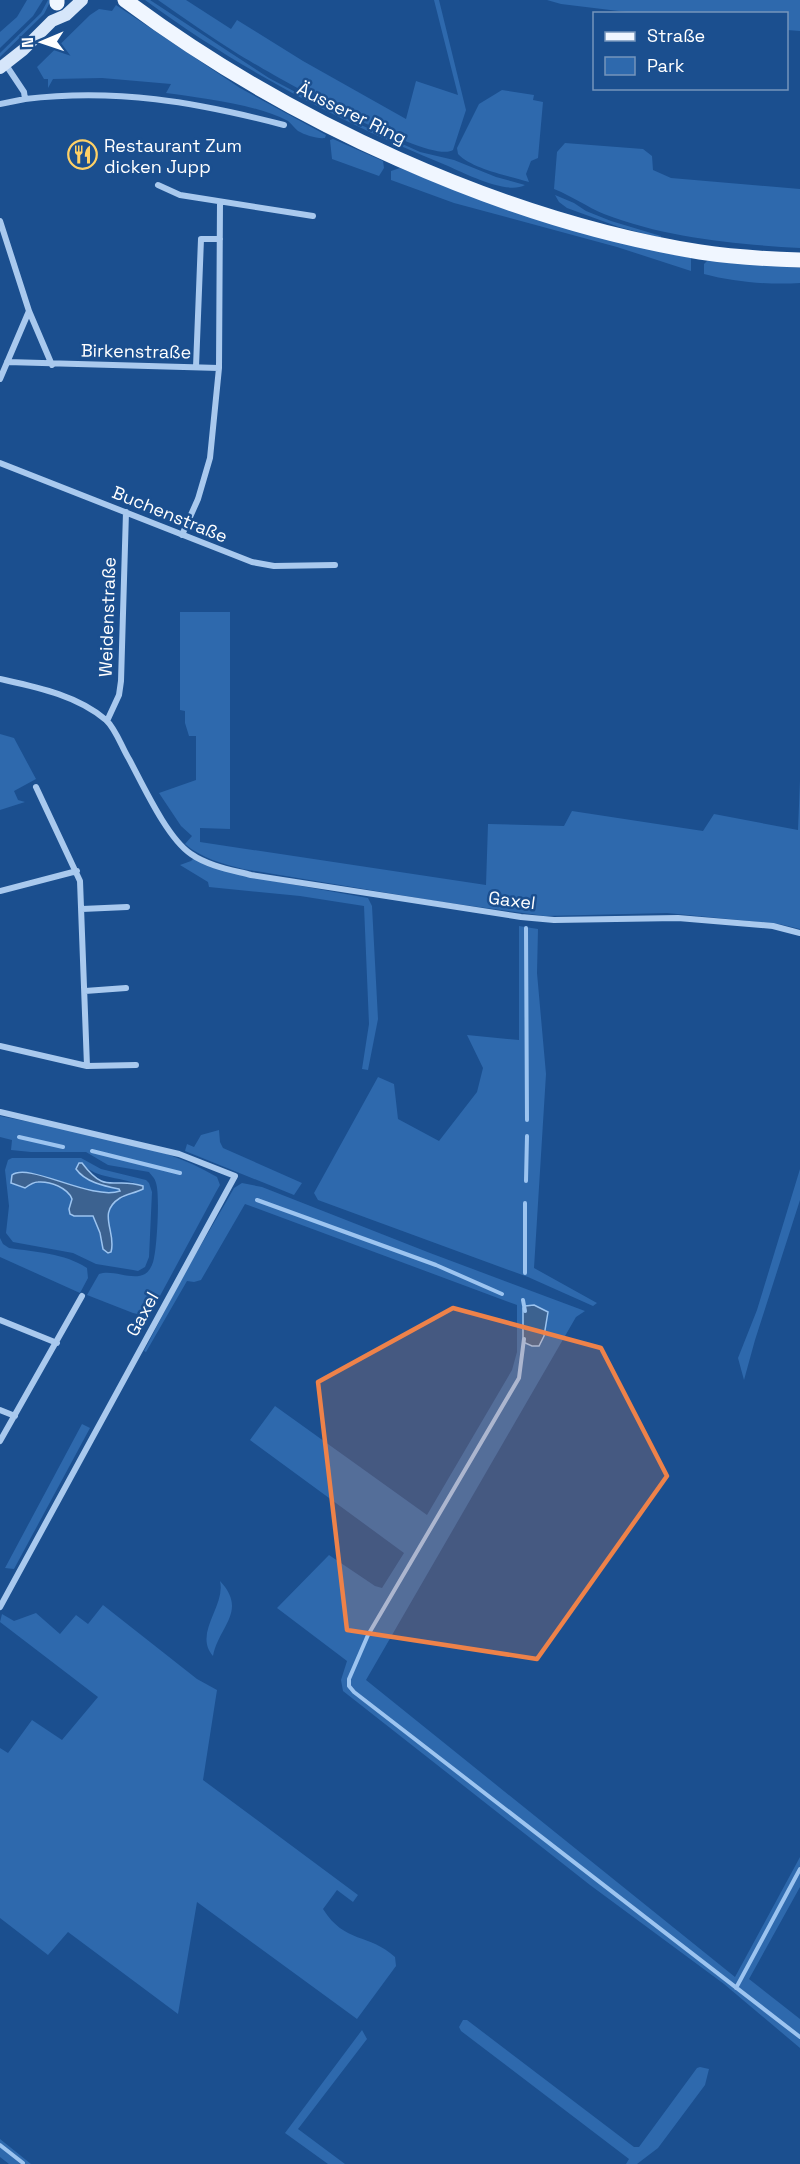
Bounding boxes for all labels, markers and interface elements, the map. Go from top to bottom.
north arrow [12,12,72,72]
legend [593,12,788,90]
text: Straße [647,24,705,47]
text: N [17,37,38,48]
text: Park [647,54,685,77]
street label: Äusserer Ring [294,77,410,149]
place label: Restaurant Zum dicken Jupp [104,134,242,178]
restaurant icon: Restaurant Zum dicken Jupp [67,139,99,171]
street label: Birkenstraße [81,339,191,363]
street label: Buchenstraße [109,480,231,548]
street label: Weidenstraße [93,557,121,677]
street label: Gaxel [487,886,537,914]
street label: Gaxel [120,1288,164,1340]

